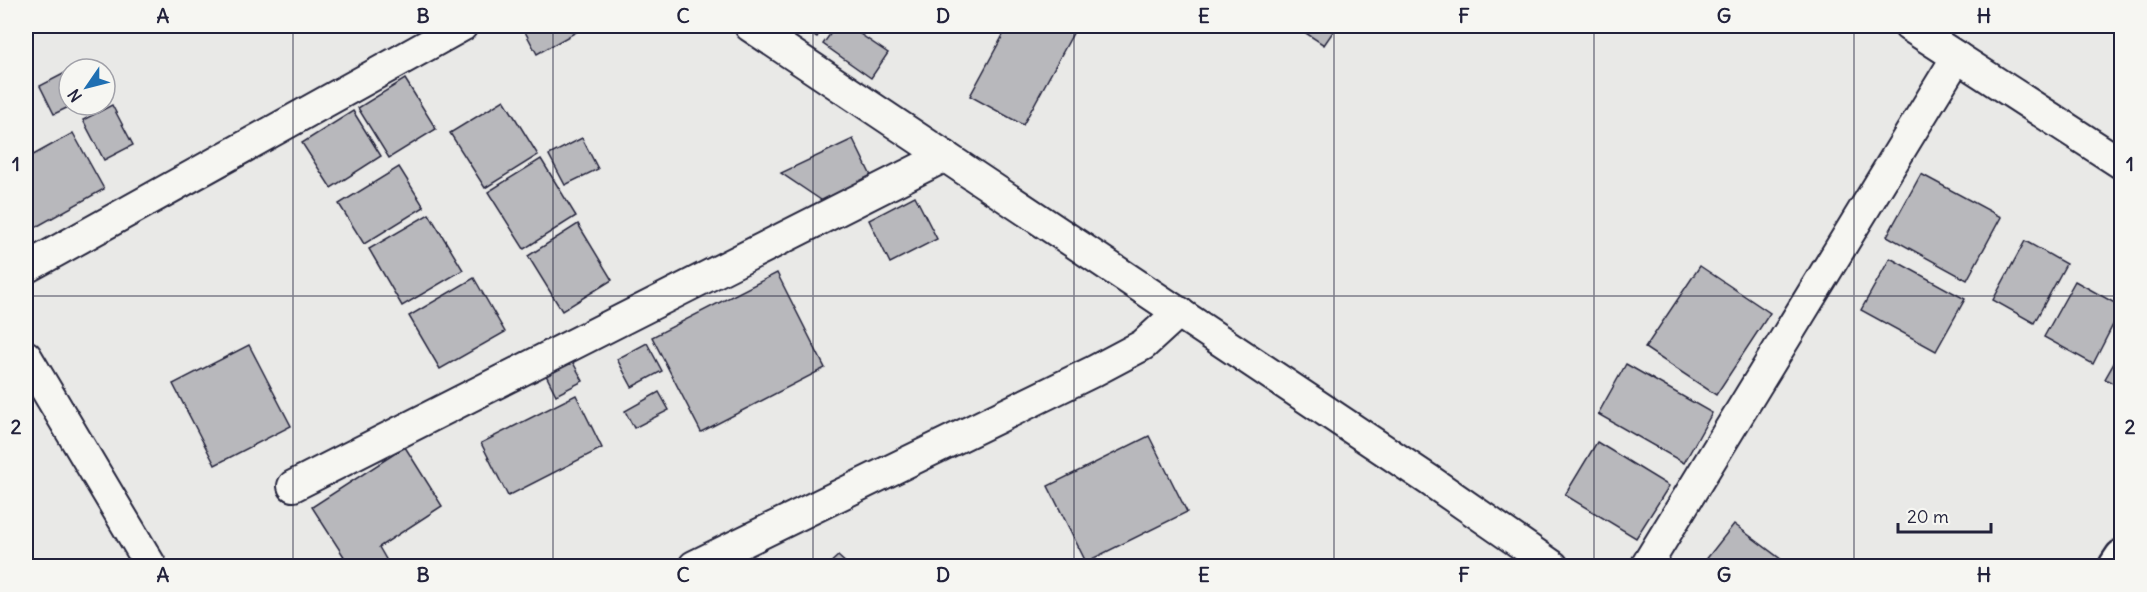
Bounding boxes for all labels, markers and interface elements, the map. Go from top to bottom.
text: A [157,3,170,28]
text: B [416,3,430,28]
text: C [676,3,690,28]
text: D [936,3,950,28]
text: E [1198,3,1210,28]
text: F [1458,3,1470,28]
text: G [1717,3,1731,28]
text: H [1977,3,1991,28]
north arrow [57,57,117,117]
text: N [63,85,86,106]
text: 1 [12,151,20,176]
text: 1 [2126,151,2134,176]
text: 2 [11,414,22,439]
text: 2 [2125,414,2136,439]
scale bar [1898,496,1991,534]
text: 20 m [1907,505,1949,528]
text: A [157,562,170,587]
text: B [416,562,430,587]
text: C [676,562,690,587]
text: D [936,562,950,587]
text: E [1198,562,1210,587]
text: F [1458,562,1470,587]
text: G [1717,562,1731,587]
text: H [1977,562,1991,587]

